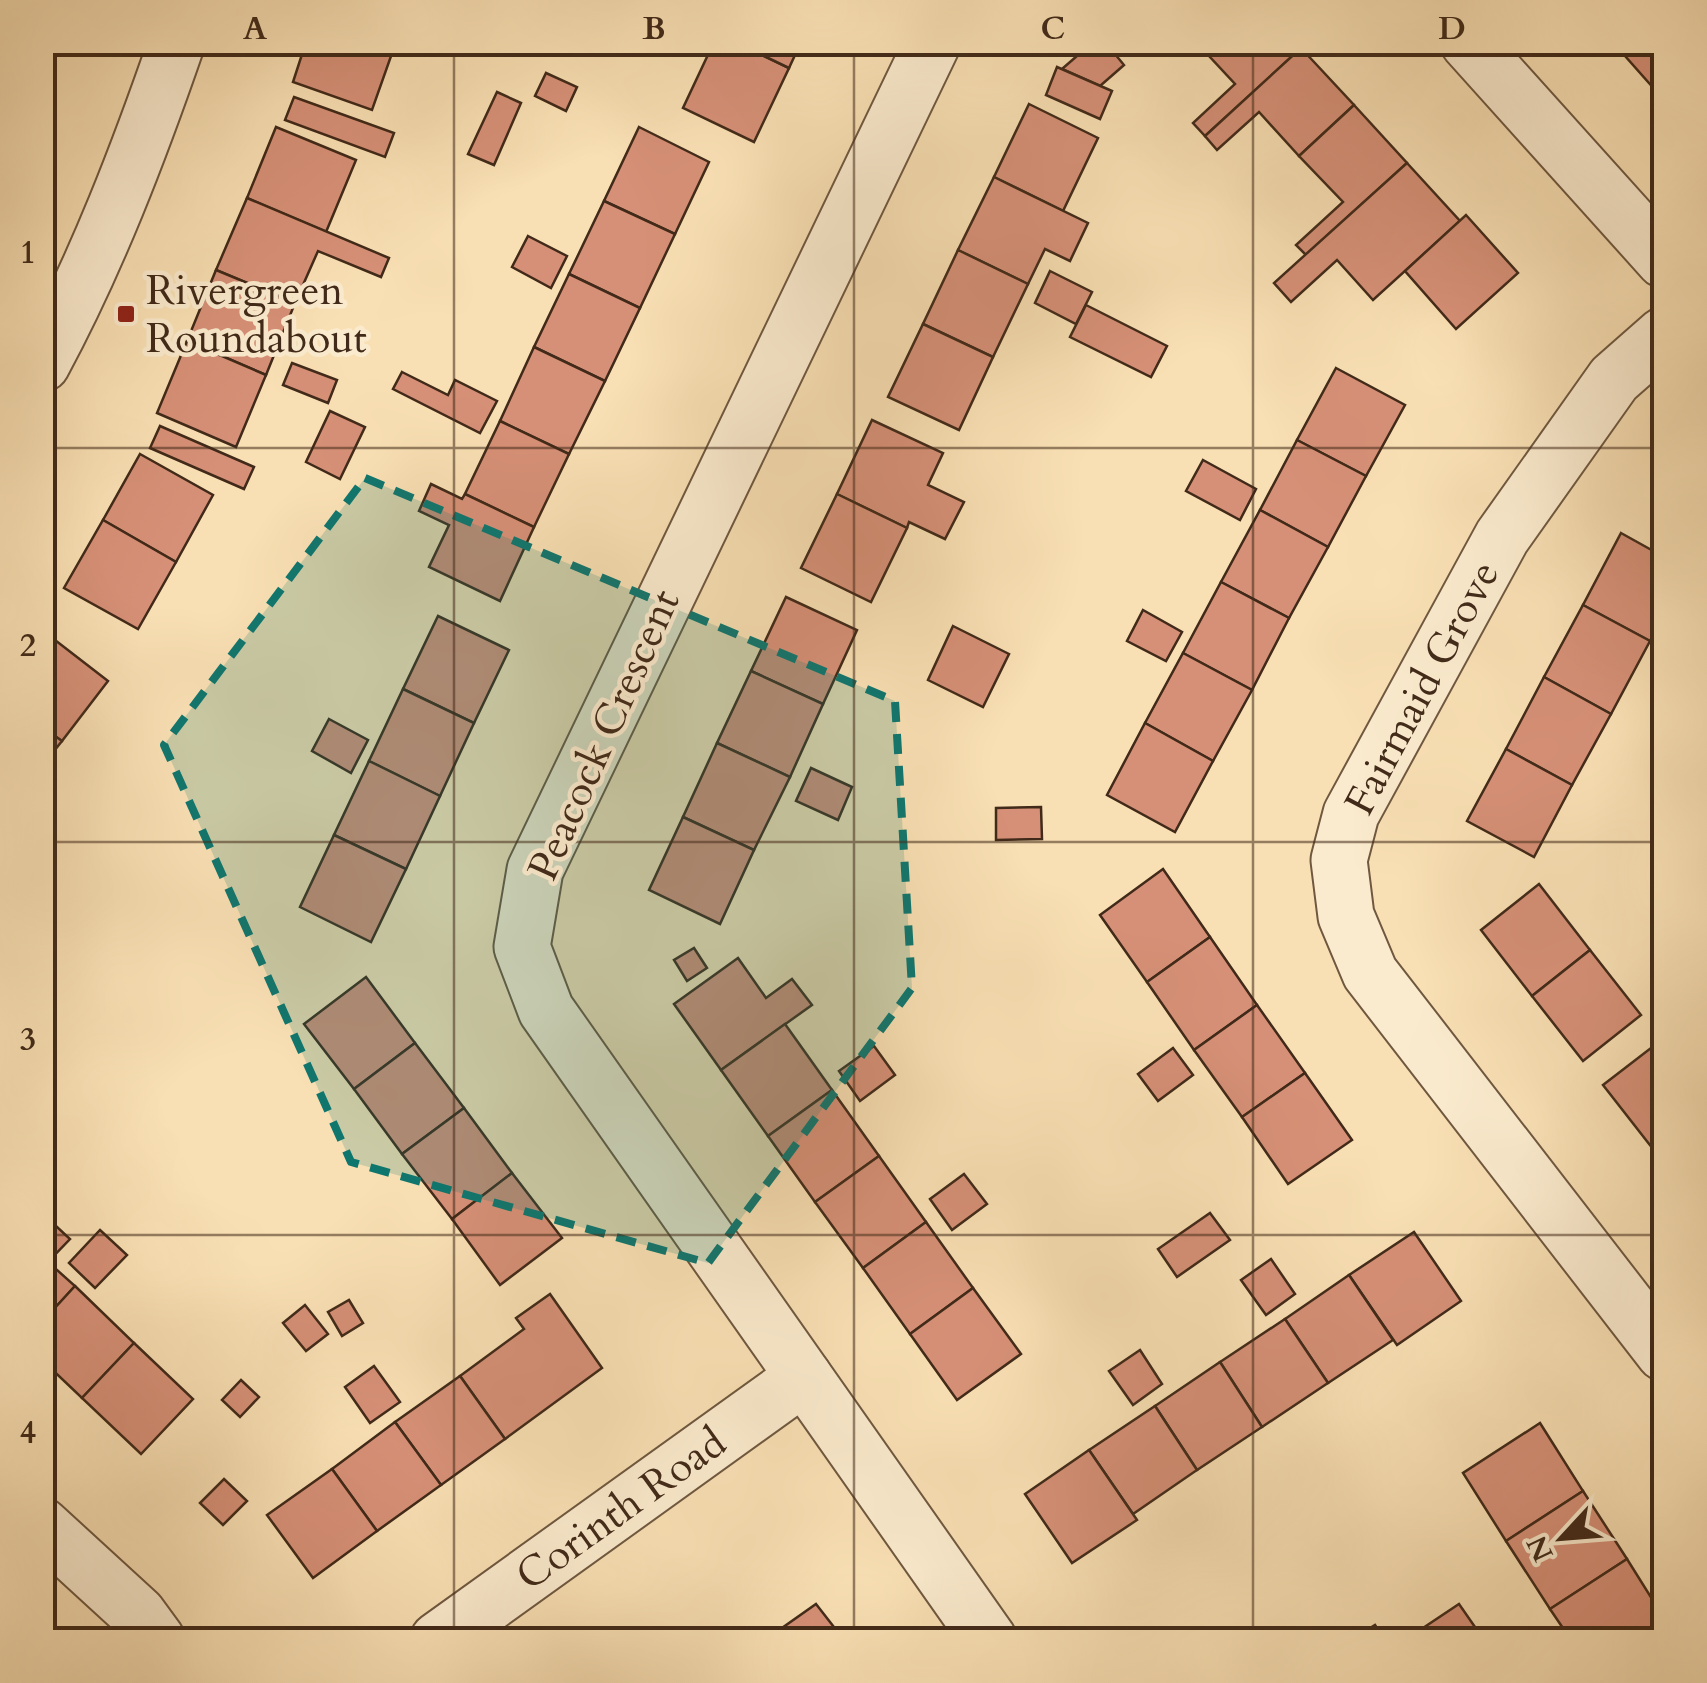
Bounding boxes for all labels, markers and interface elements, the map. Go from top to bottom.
text: A [243,7,267,51]
text: B [642,7,666,51]
text: C [1041,7,1065,51]
text: D [1438,7,1466,51]
text: 1 [20,231,36,275]
place label: Rivergreen Roundabout [146,262,367,367]
marker: Rivergreen Roundabout [115,303,137,325]
street label: Fairmaid Grove [1331,551,1513,825]
street label: Peacock Crescent [514,581,694,889]
text: 2 [20,624,36,668]
text: 3 [20,1018,36,1062]
text: 4 [20,1411,36,1455]
street label: Corinth Road [504,1414,737,1604]
north arrow [1512,1488,1612,1588]
text: N [1518,1529,1563,1568]

